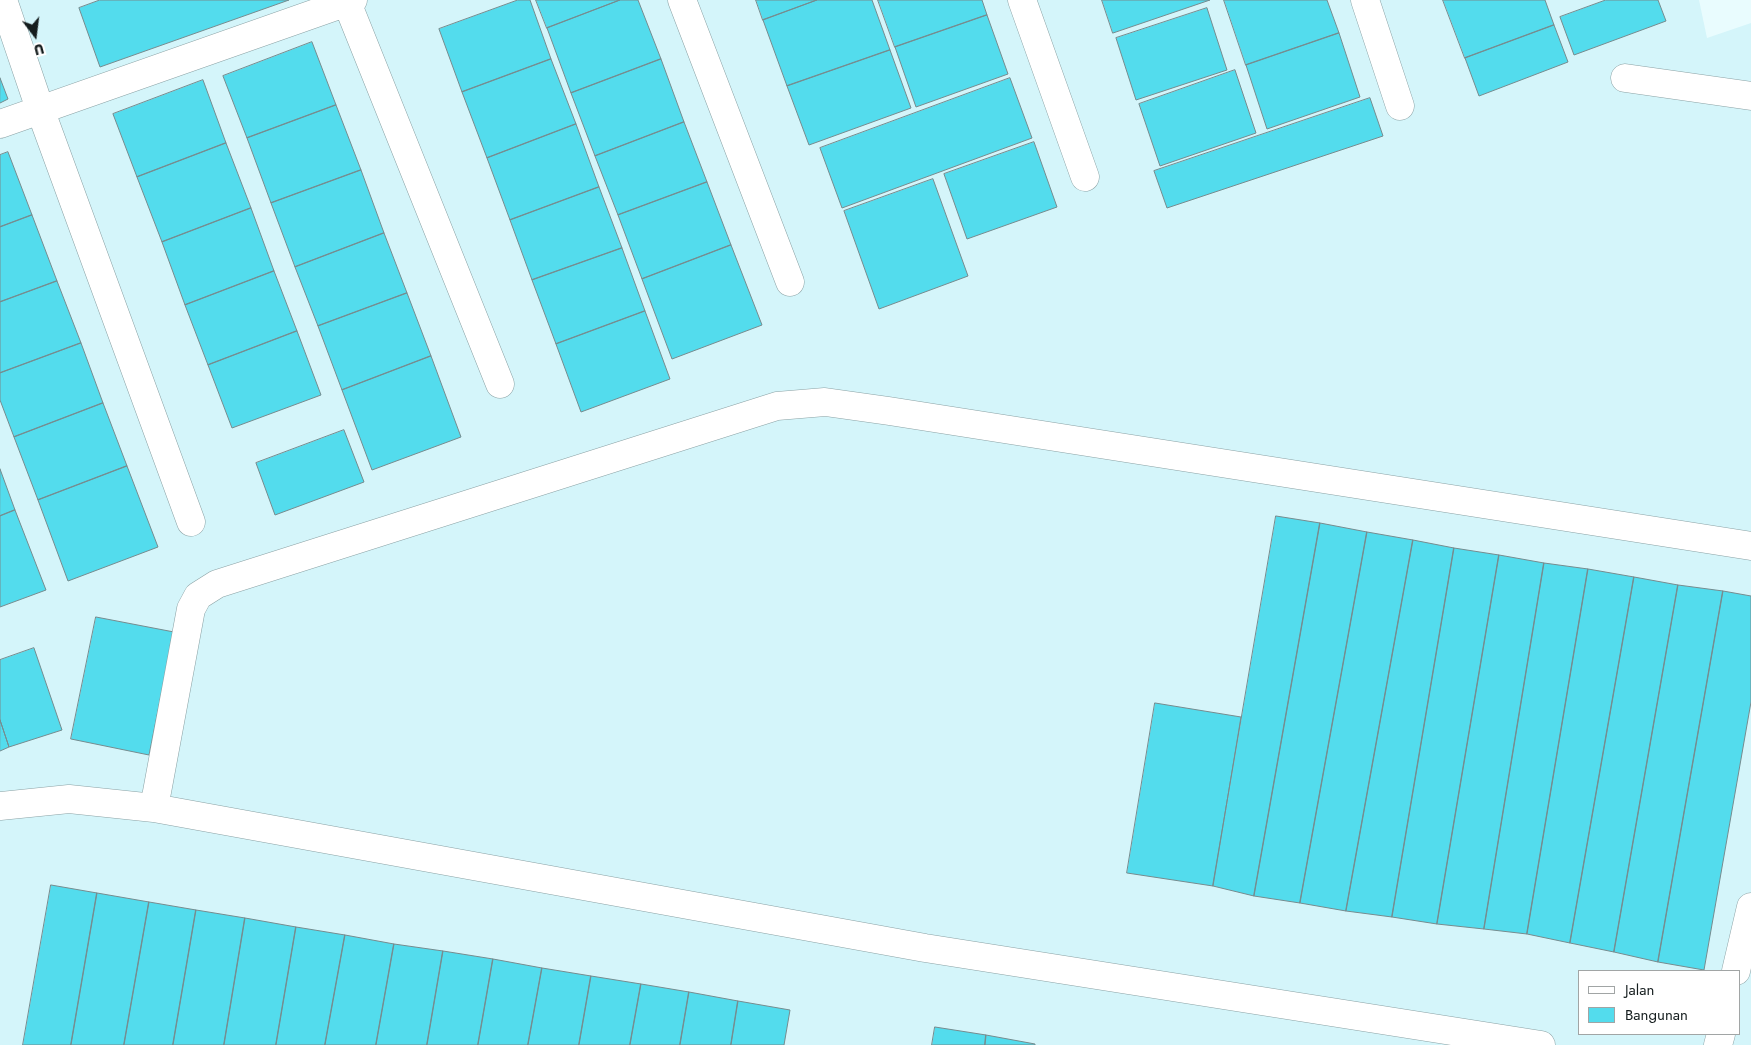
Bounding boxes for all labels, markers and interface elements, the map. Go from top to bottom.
north arrow [10,10,60,60]
text: U [32,39,46,60]
legend [1578,970,1741,1035]
text: Jalan [1625,979,1654,1001]
text: Bangunan [1625,1004,1688,1026]

